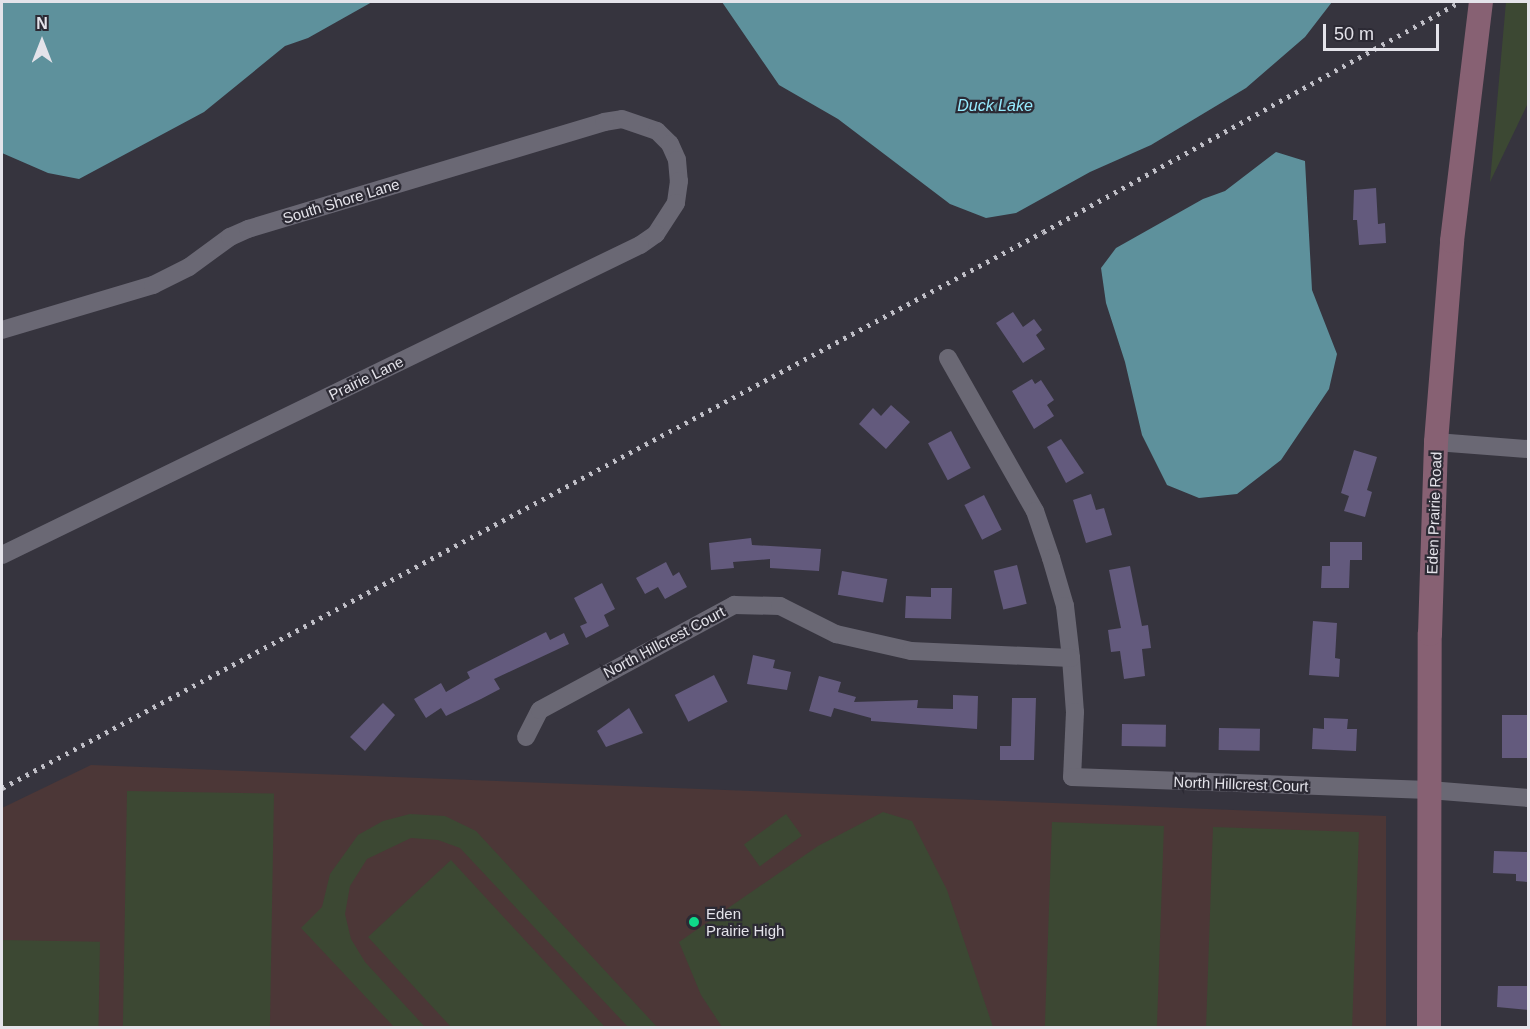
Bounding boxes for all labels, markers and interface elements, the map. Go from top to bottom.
north arrow [12,12,72,72]
scale bar [1326,12,1442,50]
text: N [36,15,48,32]
text: 50 m [1334,24,1374,44]
water label: Duck Lake [957,96,1033,116]
street label: South Shore Lane [281,175,401,227]
street label: Prairie Lane [326,352,406,404]
street label: Eden Prairie Road [1423,451,1445,575]
street label: North Hillcrest Court [600,602,728,682]
street label: North Hillcrest Court [1173,773,1309,795]
place label: Eden Prairie High [706,904,784,939]
marker: Eden Prairie High [687,915,701,929]

